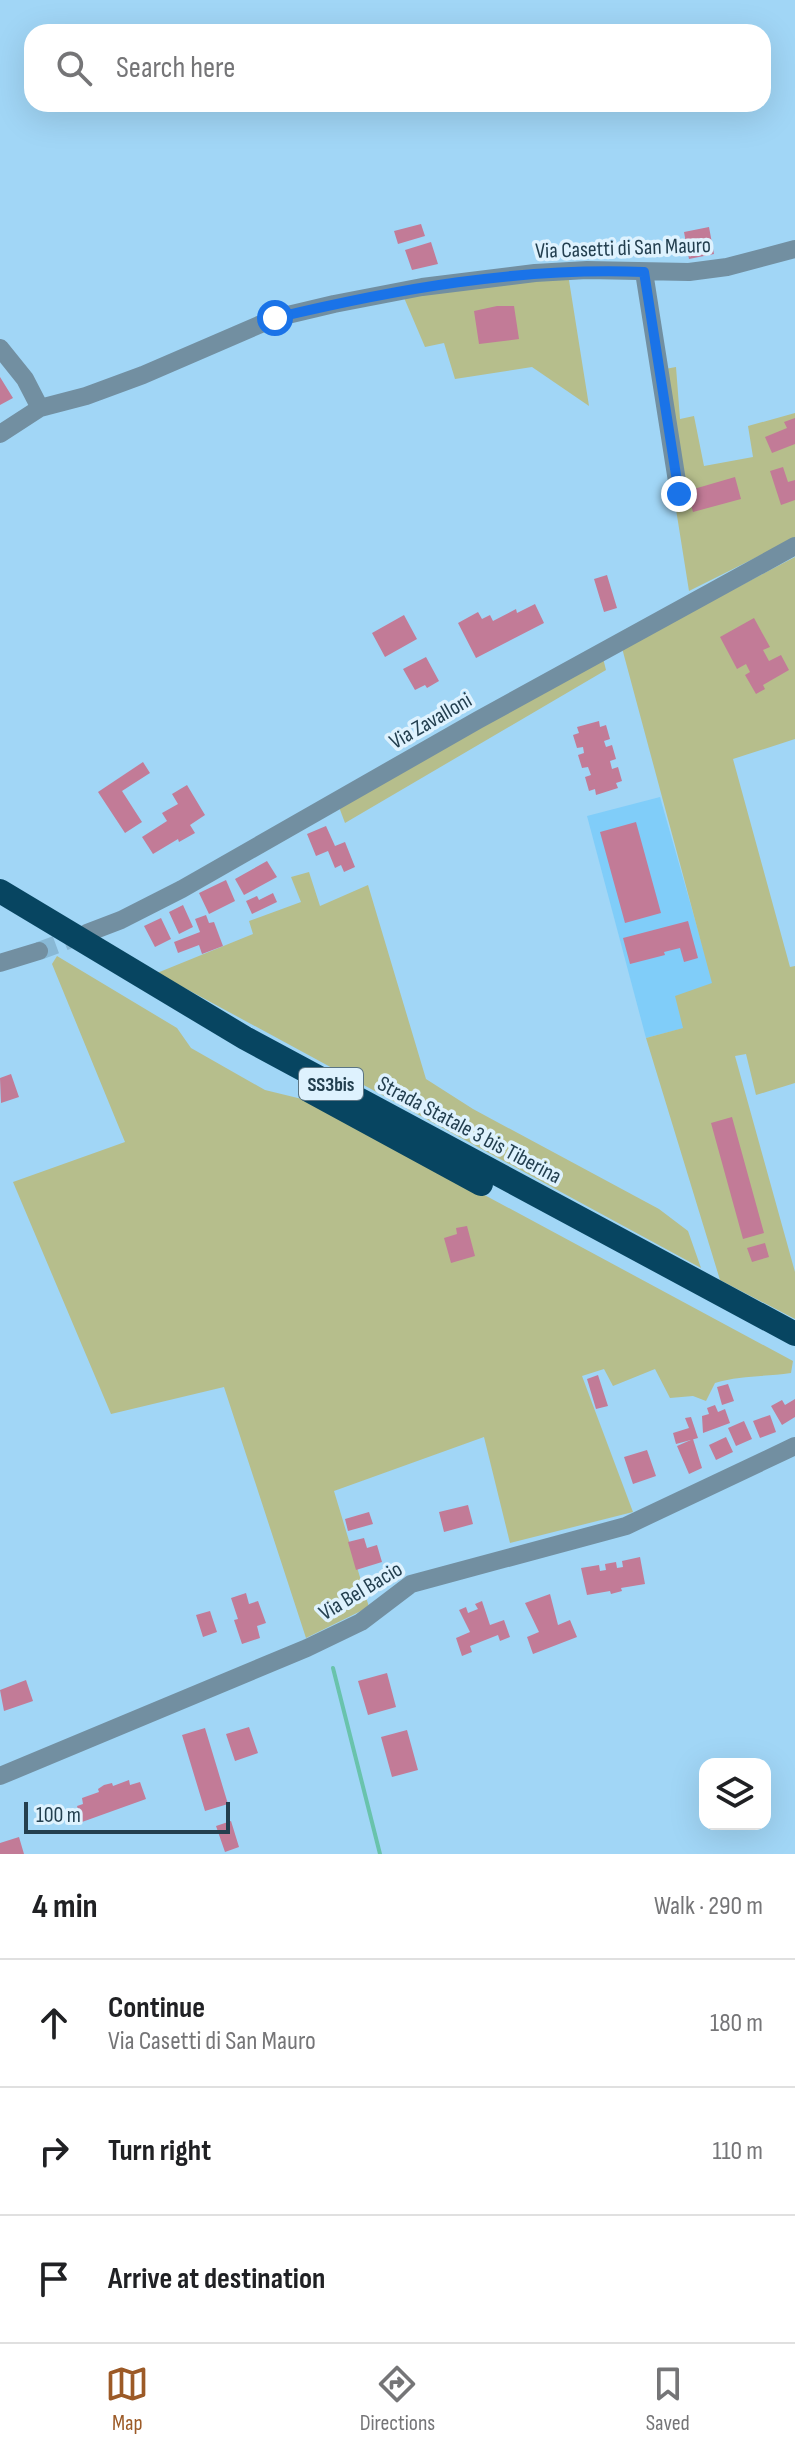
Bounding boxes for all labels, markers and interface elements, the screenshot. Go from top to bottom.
search box [24,24,771,112]
icon: search [52,46,96,90]
text: Search here [116,50,235,86]
street label: Via Casetti di San Mauro [535,232,711,265]
route start [257,300,293,336]
route end [661,476,697,512]
street label: Via Zavalloni [385,687,477,756]
road number: SS3bis [299,1068,363,1100]
street label: Strada Statale 3 bis Tiberina [373,1070,566,1190]
street label: Via Bel Bacio [314,1556,407,1627]
map controls [699,1758,771,1830]
button: layers [699,1758,771,1830]
scale bar [24,1798,230,1834]
text: 100 m [36,1802,81,1829]
text: 4 min [32,1886,98,1927]
text: Walk · 290 m [654,1891,763,1922]
text: Continue [108,1990,205,2026]
icon: ahead [32,2001,76,2045]
text: 180 m [710,2008,763,2039]
text: Via Casetti di San Mauro [108,2026,316,2057]
icon: right [32,2129,76,2173]
text: Turn right [108,2133,211,2169]
text: 110 m [712,2136,763,2167]
icon: arrive [32,2257,76,2301]
text: Arrive at destination [108,2261,325,2297]
tab: Map [105,2362,149,2437]
tab: Directions [360,2362,435,2437]
tab: Saved [646,2362,690,2437]

